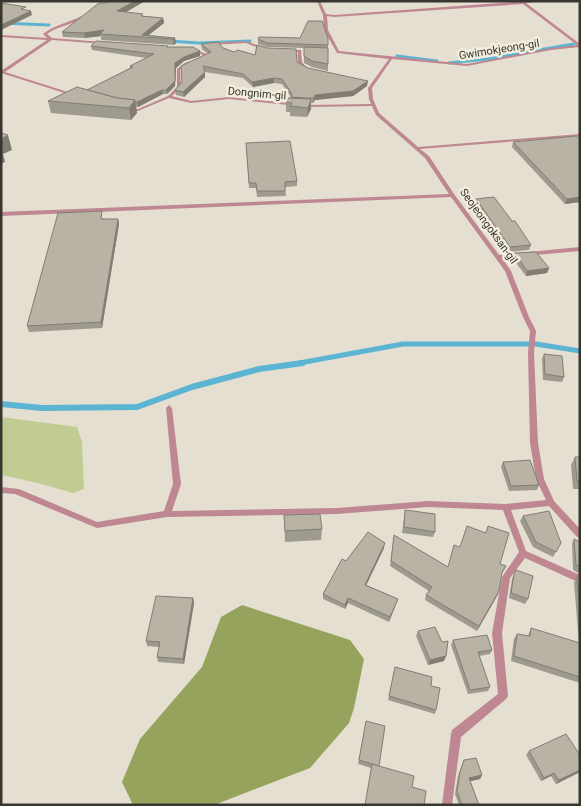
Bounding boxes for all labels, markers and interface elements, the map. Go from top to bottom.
street label: Gwimokjeong-gil [458,37,540,62]
street label: Dongnim-gil [227,84,287,103]
street label: Seojeongoksan-gil [457,186,520,266]

